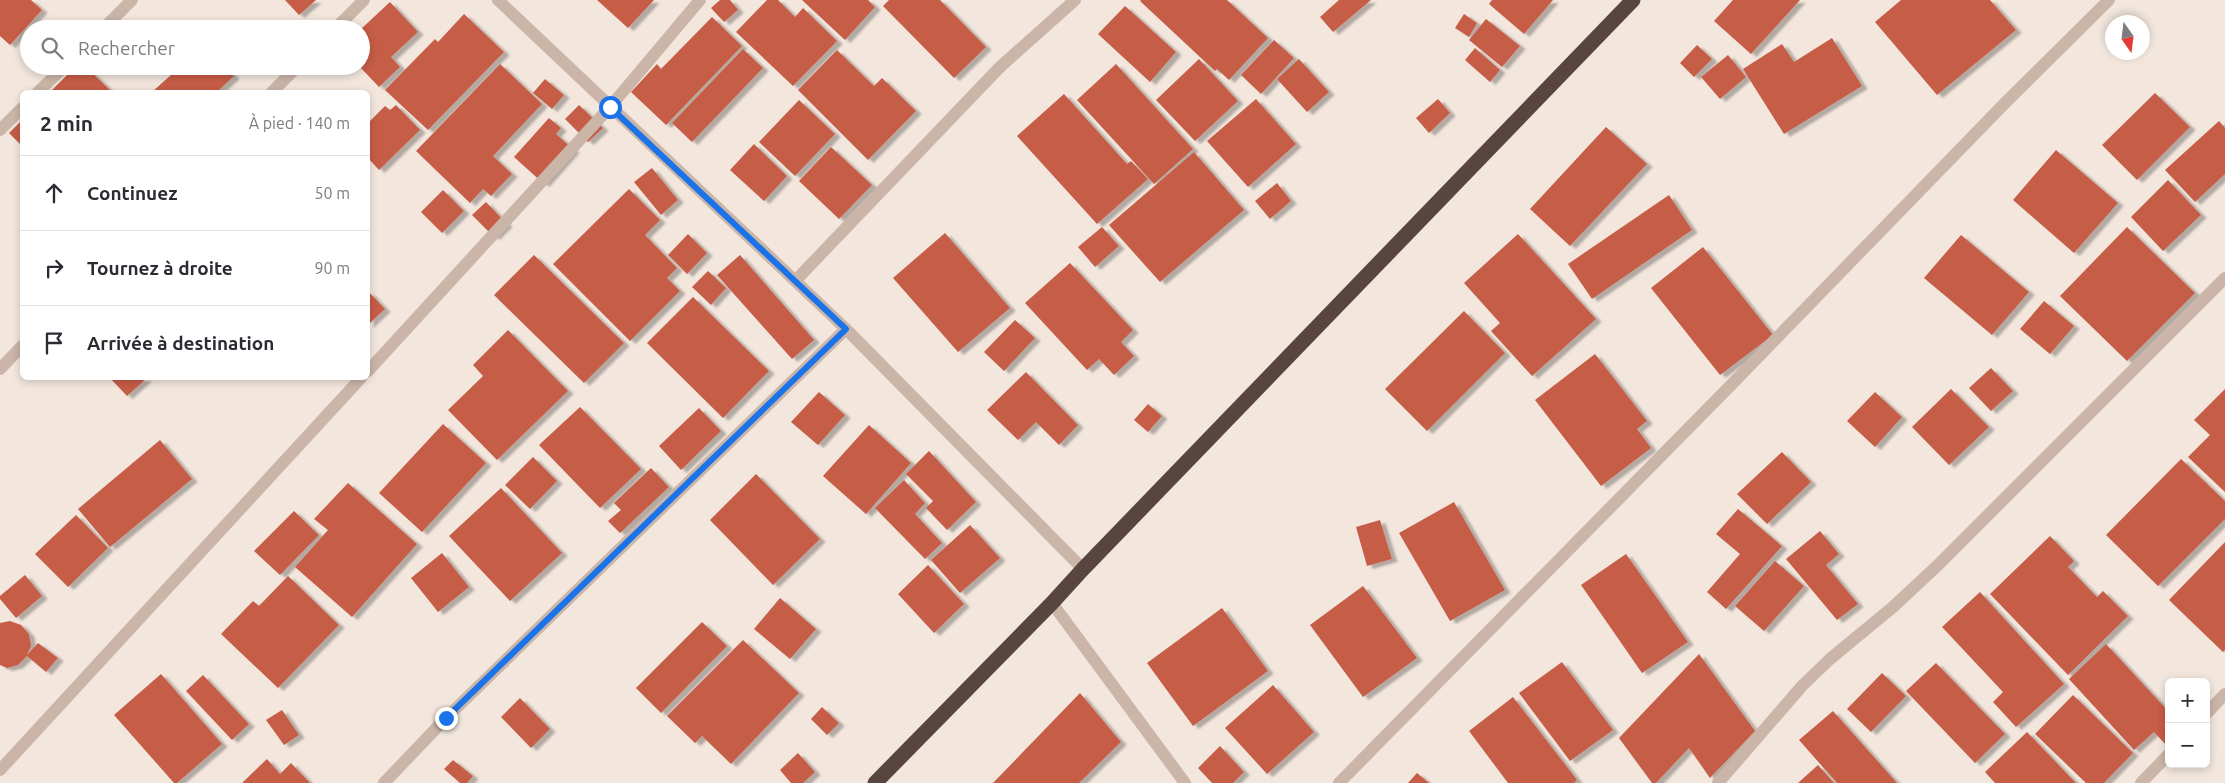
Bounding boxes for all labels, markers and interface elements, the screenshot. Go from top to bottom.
north arrow [2105,15,2150,60]
search box [20,20,370,75]
icon: search [38,34,66,62]
text: Rechercher [78,37,175,59]
route start [599,96,622,119]
text: 2 min [40,111,93,135]
text: À pied · 140 m [249,114,350,132]
icon: ahead [40,179,68,207]
text: Continuez [87,182,177,204]
text: 50 m [314,184,350,202]
icon: right [40,254,68,282]
text: Tournez à droite [87,257,233,279]
text: 90 m [314,259,350,277]
icon: arrive [40,329,68,357]
text: Arrivée à destination [87,332,274,354]
map controls [2165,678,2210,768]
button: + [2165,678,2210,723]
route end [435,707,458,730]
button: − [2165,723,2210,768]

